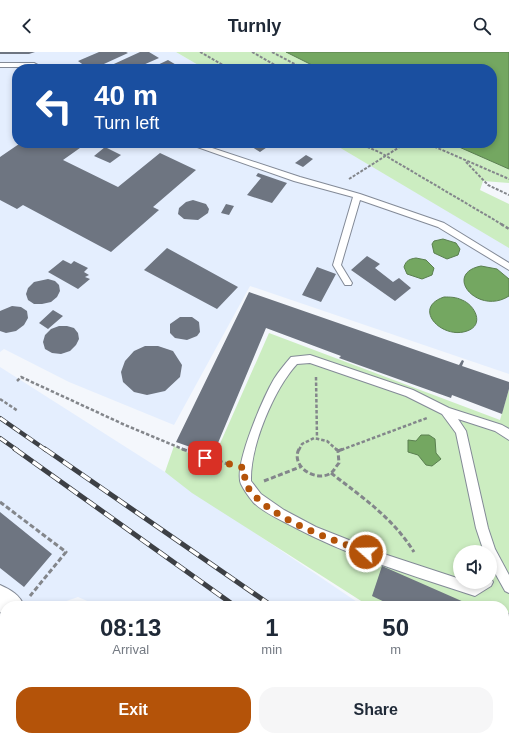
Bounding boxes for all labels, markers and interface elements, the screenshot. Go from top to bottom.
icon: back [16,15,38,37]
icon: search [471,15,493,37]
text: Turnly [228,16,281,36]
icon: left [28,80,80,132]
text: 40 m [94,80,158,111]
text: Turn left [94,113,159,133]
pin [188,441,222,475]
icon: arrive [194,447,216,469]
position arrow [345,531,387,573]
map controls [453,545,497,589]
button: sound [453,545,497,589]
text: 08:13 [100,614,161,641]
text: 1 [265,614,279,641]
text: 50 [382,614,409,641]
text: Arrival [112,642,149,657]
text: min [261,642,282,657]
text: m [390,642,401,657]
button: Exit [16,687,251,733]
button: Share [259,687,493,733]

